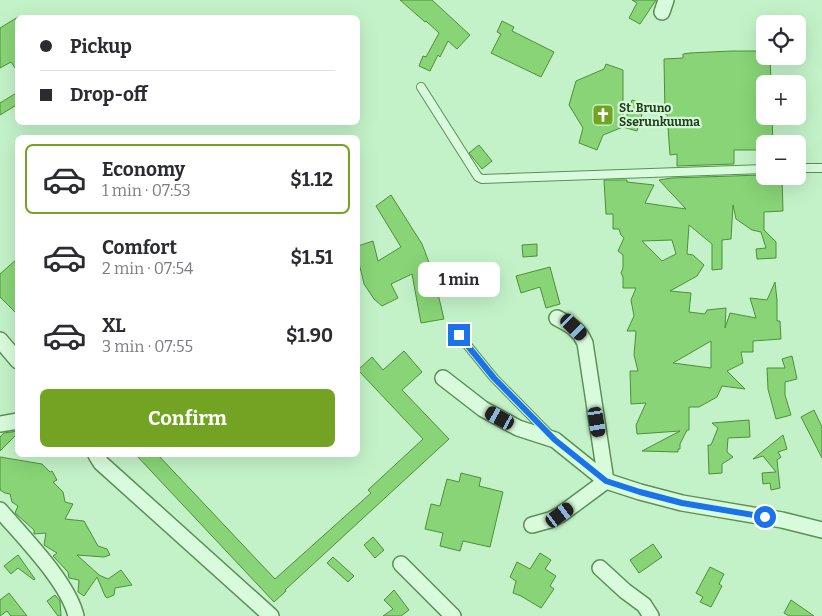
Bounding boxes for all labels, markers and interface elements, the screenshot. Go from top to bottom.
map controls [756,15,806,185]
button: locate [756,15,806,65]
text: Pickup [70,35,132,58]
button: + [756,75,806,125]
text: Drop-off [70,83,148,106]
place label: St. Bruno Sserunkuuma [619,101,700,129]
church icon: St. Bruno Sserunkuuma [591,103,615,127]
button: − [756,135,806,185]
icon: car [42,157,87,202]
text: Economy [102,158,185,181]
text: $1.12 [290,168,333,191]
text: 1 min · 07:53 [102,181,191,200]
icon: car [42,235,87,280]
text: Comfort [102,236,177,259]
text: $1.51 [290,246,333,269]
text: 2 min · 07:54 [102,259,193,278]
callout: 1 min [418,262,500,298]
text: 1 min [439,270,479,289]
car [558,311,589,343]
icon: car [42,313,87,358]
text: XL [102,314,126,337]
text: $1.90 [286,324,333,347]
route end [448,324,470,346]
text: 3 min · 07:55 [102,337,193,356]
button: Confirm [40,389,335,447]
car [483,404,516,432]
car [587,406,606,438]
car [543,500,576,530]
route start [754,506,776,528]

